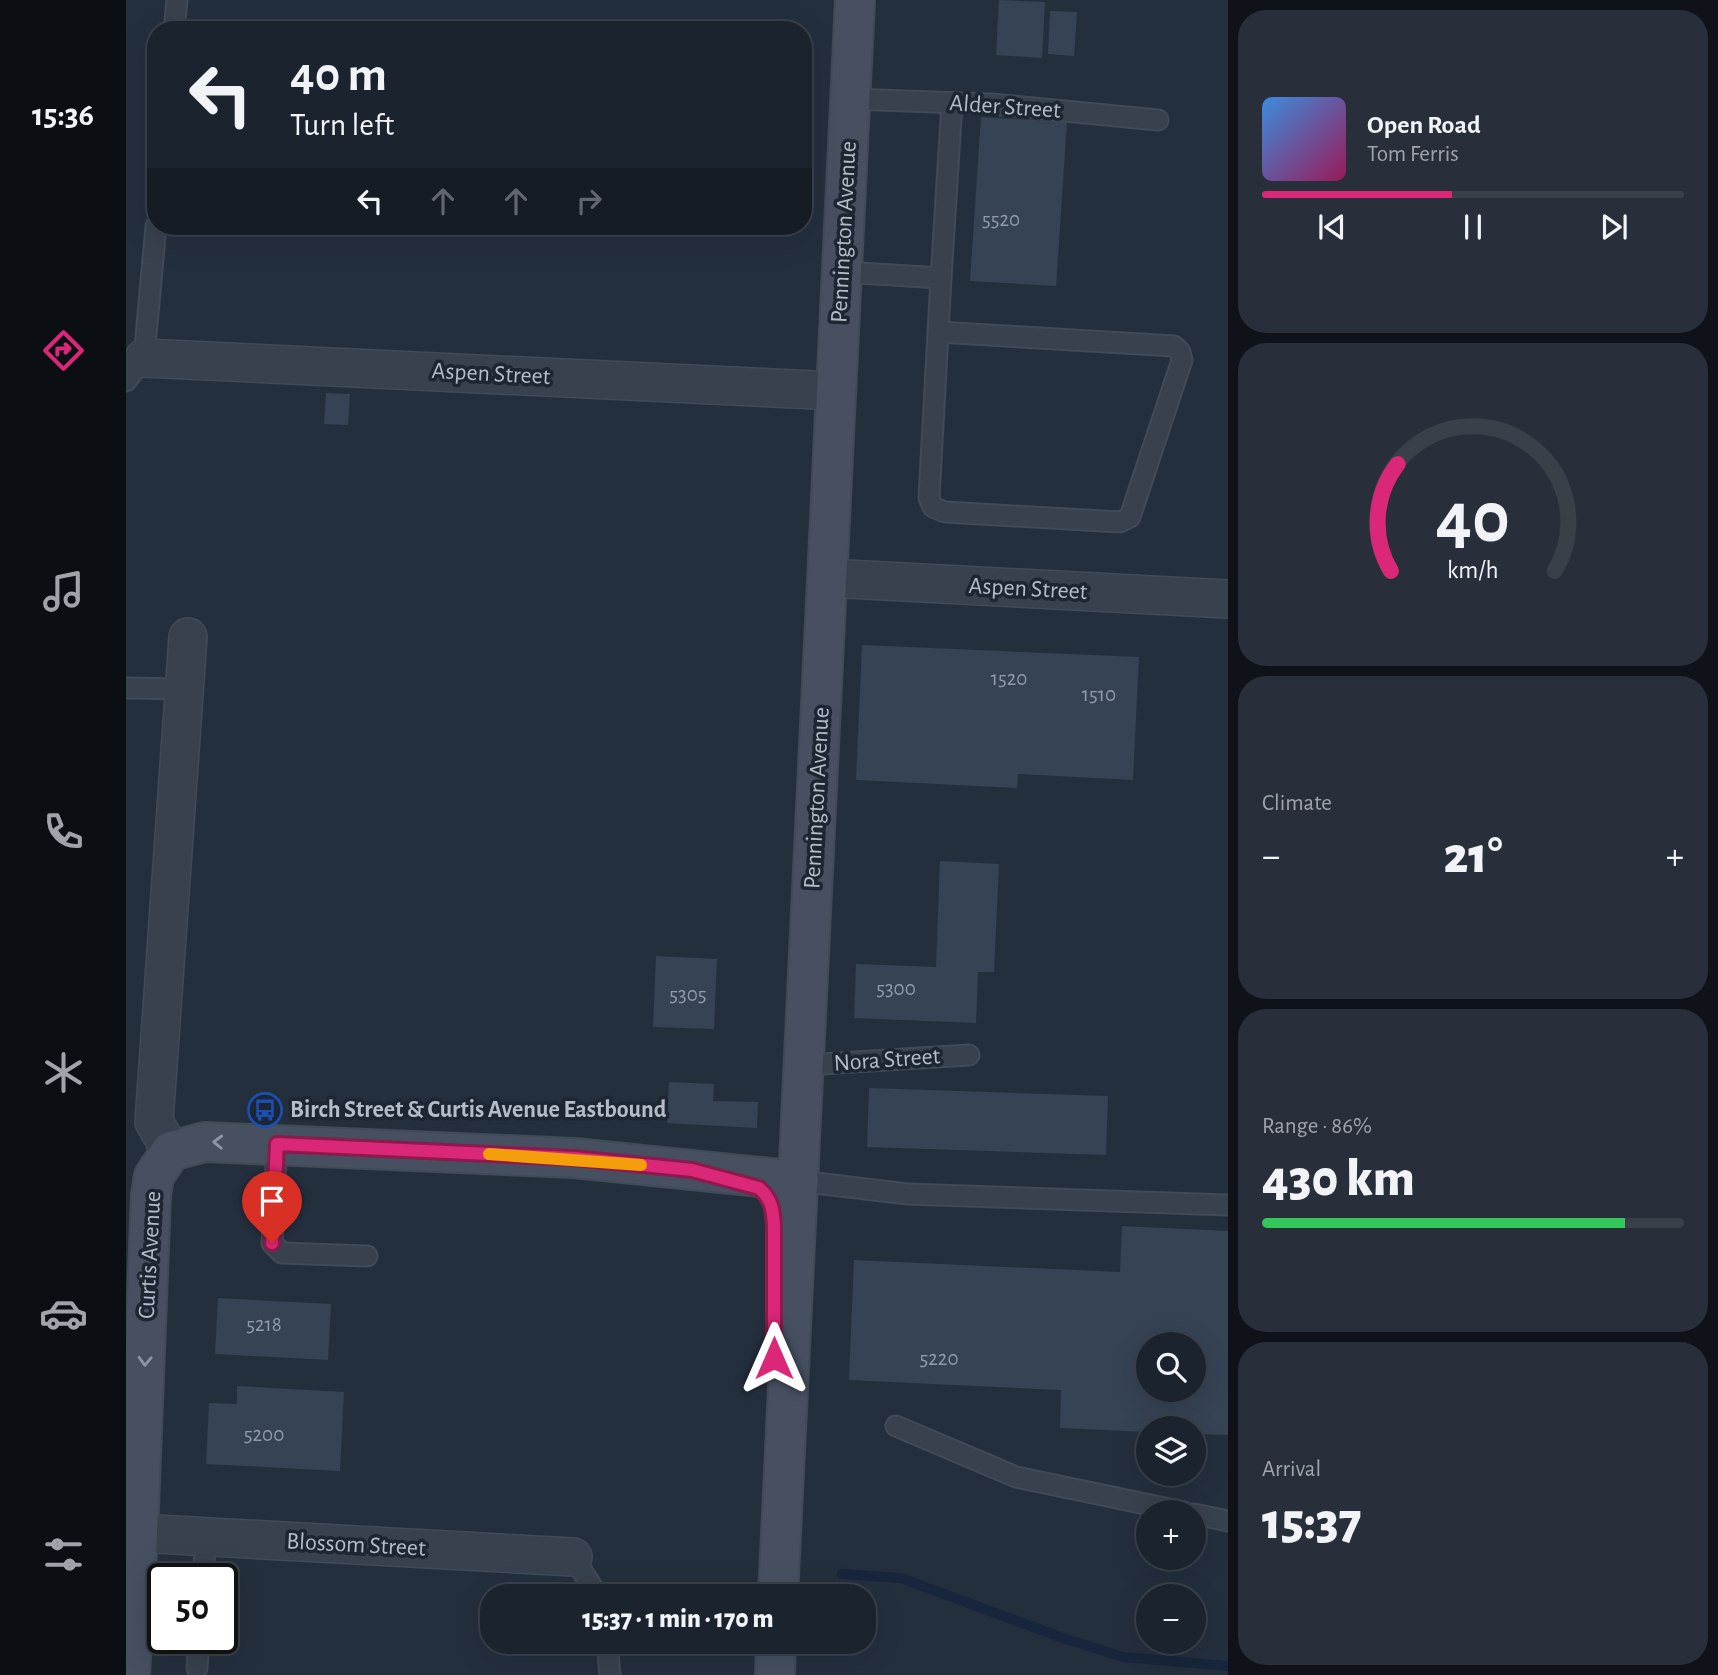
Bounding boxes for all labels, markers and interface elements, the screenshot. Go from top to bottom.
icon: left [175,49,266,140]
text: 40 m [290,51,387,100]
street label: Alder Street [949,91,1062,123]
text: 15:36 [32,99,94,131]
text: Turn left [290,109,394,141]
text: Open Road [1367,112,1481,138]
street label: Pennington Avenue [827,140,861,324]
text: Tom Ferris [1367,143,1459,166]
icon: left [351,182,389,220]
icon: ahead [424,182,462,220]
icon: ahead [497,182,535,220]
icon: right [570,182,608,220]
icon: previous [1313,208,1351,246]
icon: pause [1454,208,1492,246]
icon: next [1595,208,1633,246]
house number: 5520 [982,209,1020,230]
icon: directions [39,326,88,375]
street label: Aspen Street [431,359,551,389]
text: 40 [1436,483,1510,556]
text: km/h [1447,557,1499,582]
icon: music [39,567,88,616]
street label: Aspen Street [968,574,1088,604]
house number: 1520 [991,668,1027,689]
house number: 1510 [1082,684,1116,705]
street label: Pennington Avenue [800,706,834,890]
text: Climate [1262,792,1332,815]
icon: phone [39,807,88,856]
text: 21° [1443,830,1503,882]
text: − [1262,838,1280,876]
text: + [1666,838,1684,876]
house number: 5300 [876,978,916,999]
house number: 5305 [669,984,707,1005]
street label: Nora Street [833,1044,941,1076]
icon: climate [39,1048,88,1097]
bus stop icon: Birch Street & Curtis Avenue Eastbound [246,1091,284,1129]
place label: Birch Street & Curtis Avenue Eastbound [290,1098,667,1122]
text: Range · 86% [1262,1115,1372,1138]
one-way arrow [212,1134,222,1150]
text: 430 km [1262,1153,1415,1205]
pin [242,1171,302,1243]
icon: arrive [253,1182,291,1220]
street label: Curtis Avenue [135,1190,165,1320]
icon: car [39,1289,88,1338]
house number: 5218 [246,1314,282,1335]
position arrow [737,1321,811,1395]
map controls [1136,1332,1206,1654]
button: search [1136,1332,1206,1402]
house number: 5220 [920,1348,958,1369]
one-way arrow [138,1356,153,1367]
button: layers [1136,1416,1206,1486]
house number: 5200 [244,1424,284,1445]
text: Arrival [1262,1458,1321,1481]
text: 15:37 [1262,1496,1362,1548]
button: + [1136,1500,1206,1570]
street label: Blossom Street [286,1529,427,1561]
icon: filters [39,1530,88,1579]
speed limit sign: 50 [147,1563,238,1654]
button: − [1136,1584,1206,1654]
text: 15:37 · 1 min · 170 m [582,1606,774,1632]

